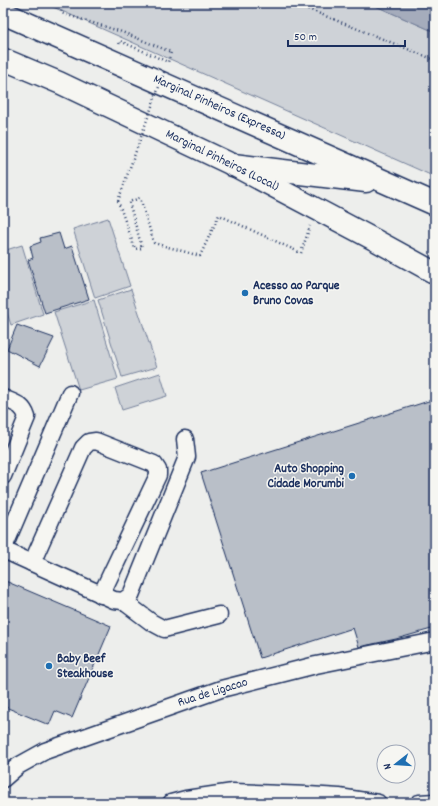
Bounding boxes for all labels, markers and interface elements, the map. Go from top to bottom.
scale bar [288,22,405,48]
text: 50 m [294,29,317,46]
street label: Marginal Pinheiros (Expressa) [150,70,288,146]
street label: Marginal Pinheiros (Local) [162,125,282,197]
place label: Acesso ao Parque Bruno Covas [253,277,340,311]
marker: Acesso ao Parque Bruno Covas [240,288,250,298]
place label: Auto Shopping Cidade Morumbi [267,460,345,494]
marker: Auto Shopping Cidade Morumbi [347,471,357,481]
place label: Baby Beef Steakhouse [57,650,113,684]
marker: Baby Beef Steakhouse [44,661,54,671]
street label: Rua de Ligacao [176,673,251,713]
north arrow [376,744,416,784]
text: N [380,761,397,771]

